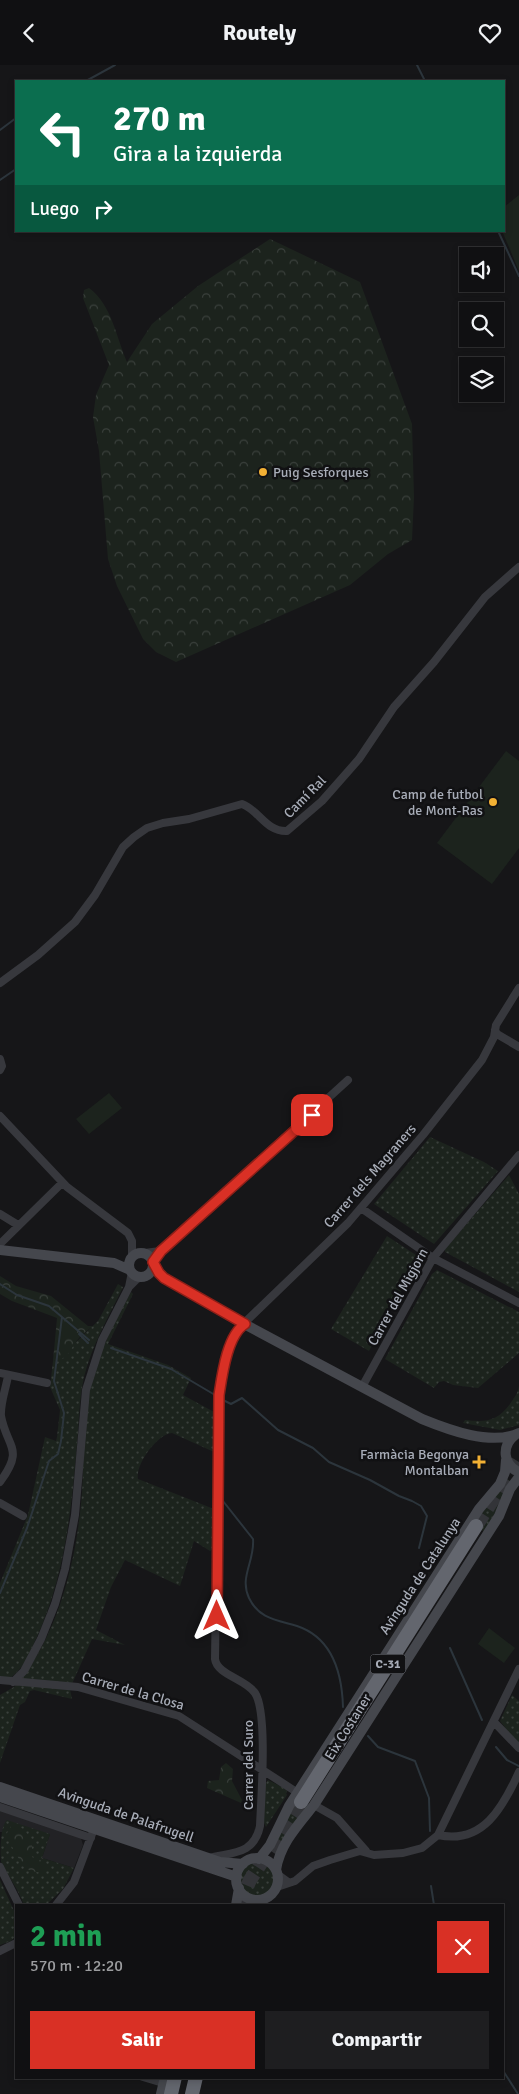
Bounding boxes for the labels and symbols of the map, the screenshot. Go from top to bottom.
place label: Puig Sesforques [273,464,369,481]
marker: Puig Sesforques [257,466,269,478]
street label: Camí Ral [280,772,330,822]
place label: Camp de futbol de Mont-Ras [392,786,483,819]
marker: Camp de futbol de Mont-Ras [487,796,499,808]
pin [291,1094,333,1136]
street label: Carrer dels Magraners [320,1121,420,1231]
street label: Carrer del Migjorn [364,1245,432,1349]
place label: Farmàcia Begonya Montalban [360,1446,469,1479]
marker: Farmàcia Begonya Montalban [473,1456,485,1468]
street label: Avinguda de Catalunya [376,1514,464,1638]
position arrow [190,1589,242,1641]
road number: C-31 [370,1655,406,1673]
street label: Carrer de la Closa [80,1668,186,1714]
street label: Eix Costaner [321,1690,375,1763]
street label: Carrer del Suro [240,1720,257,1810]
street label: Avinguda de Palafrugell [56,1784,196,1846]

